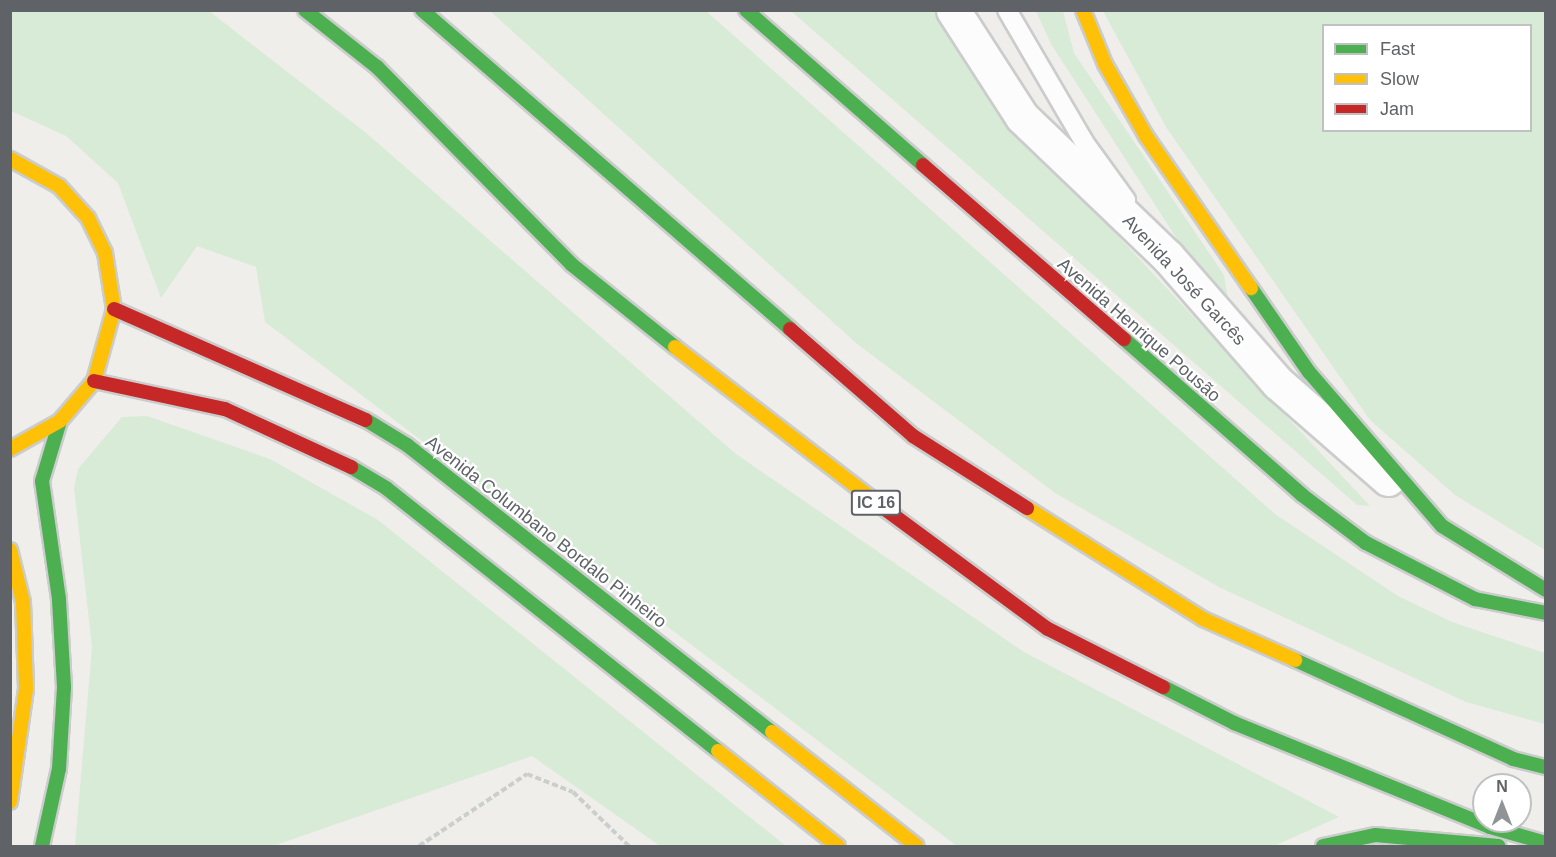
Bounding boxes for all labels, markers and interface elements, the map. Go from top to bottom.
legend [1322,24,1532,132]
text: Fast [1380,39,1415,59]
text: Slow [1380,69,1419,89]
text: Jam [1380,99,1414,119]
street label: Avenida José Garcês [1118,210,1250,350]
street label: Avenida Henrique Pousão [1053,253,1225,407]
street label: Avenida Columbano Bordalo Pinheiro [421,431,671,633]
road number: IC 16 [850,490,902,516]
north arrow [1472,773,1532,833]
text: N [1496,778,1508,795]

